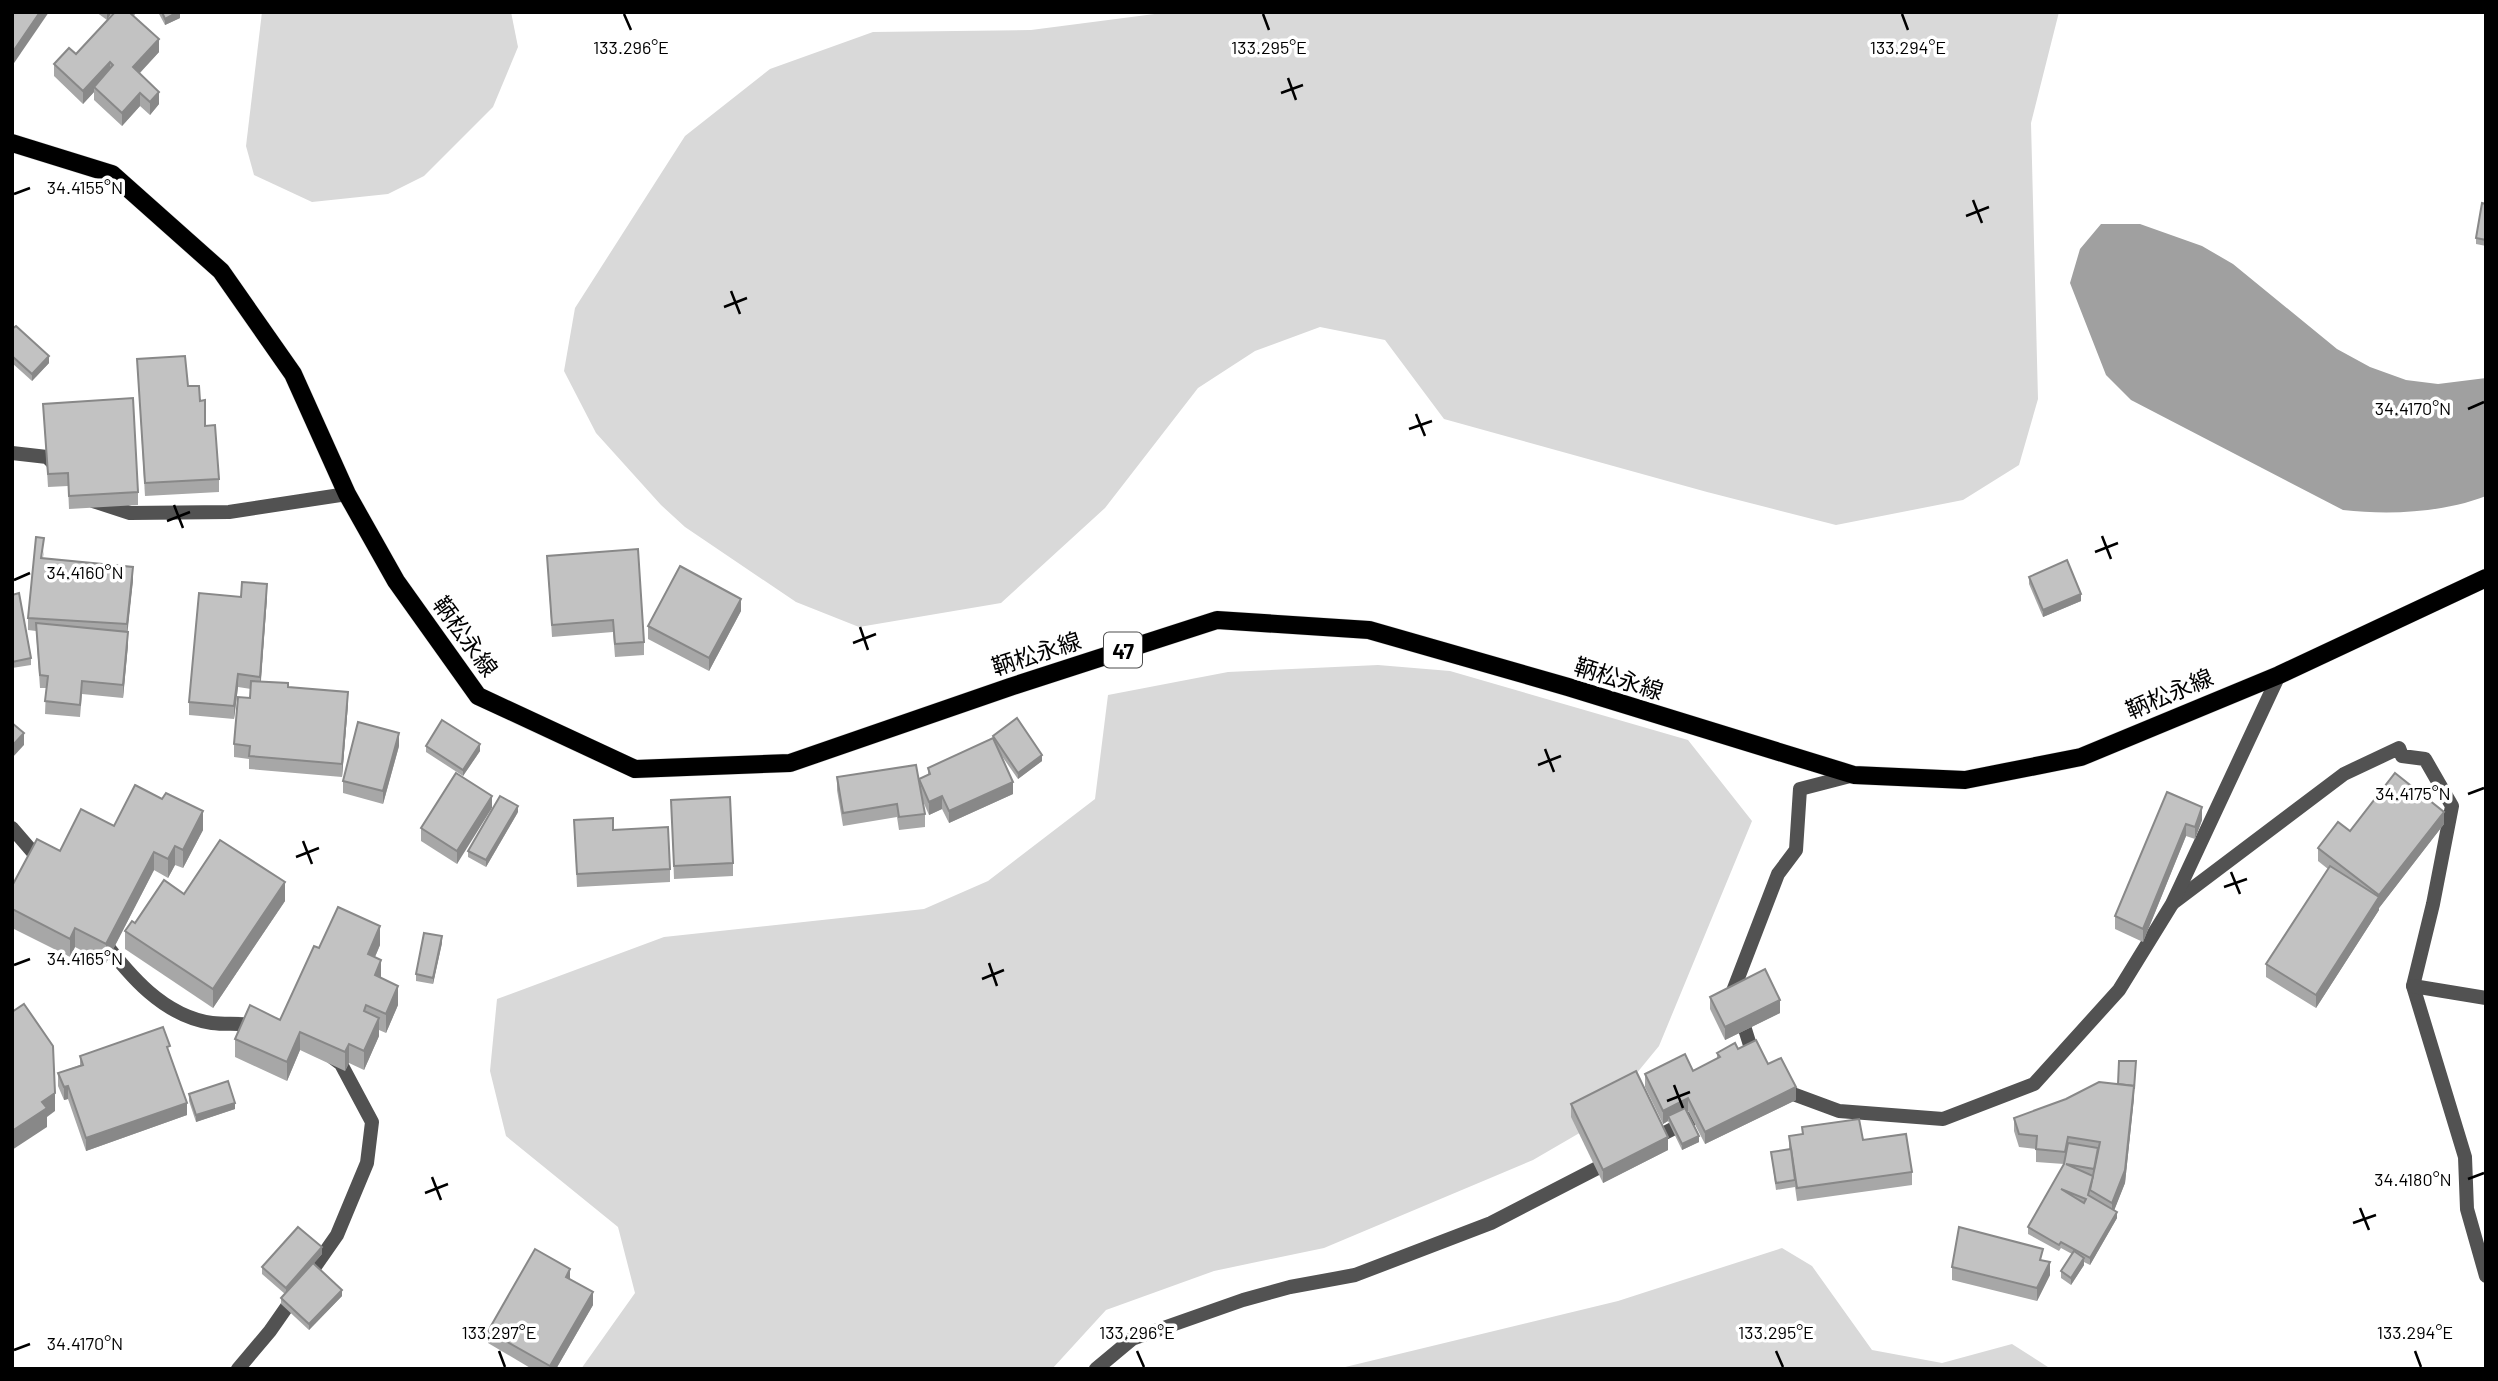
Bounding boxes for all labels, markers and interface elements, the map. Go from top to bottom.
text: 133.296°E [593,36,669,58]
text: 133.295°E [1231,36,1307,58]
text: 133.294°E [1870,36,1946,58]
text: 34.4155°N [47,176,123,198]
text: 34.4170°N [2375,397,2451,419]
text: 34.4160°N [46,561,124,583]
street label: 鞆松永線 [428,591,504,681]
street label: 鞆松永線 [988,625,1084,681]
road number: 47 [1104,632,1142,668]
street label: 鞆松永線 [1571,651,1667,705]
street label: 鞆松永線 [2121,662,2217,724]
text: 34.4175°N [2375,782,2451,804]
text: 34.4165°N [47,947,123,969]
text: 34.4180°N [2374,1168,2452,1190]
text: 133.297°E [461,1321,537,1343]
text: 133.296°E [1099,1321,1175,1343]
text: 133.295°E [1738,1321,1814,1343]
text: 133.294°E [2377,1321,2453,1343]
text: 34.4170°N [47,1332,123,1354]

